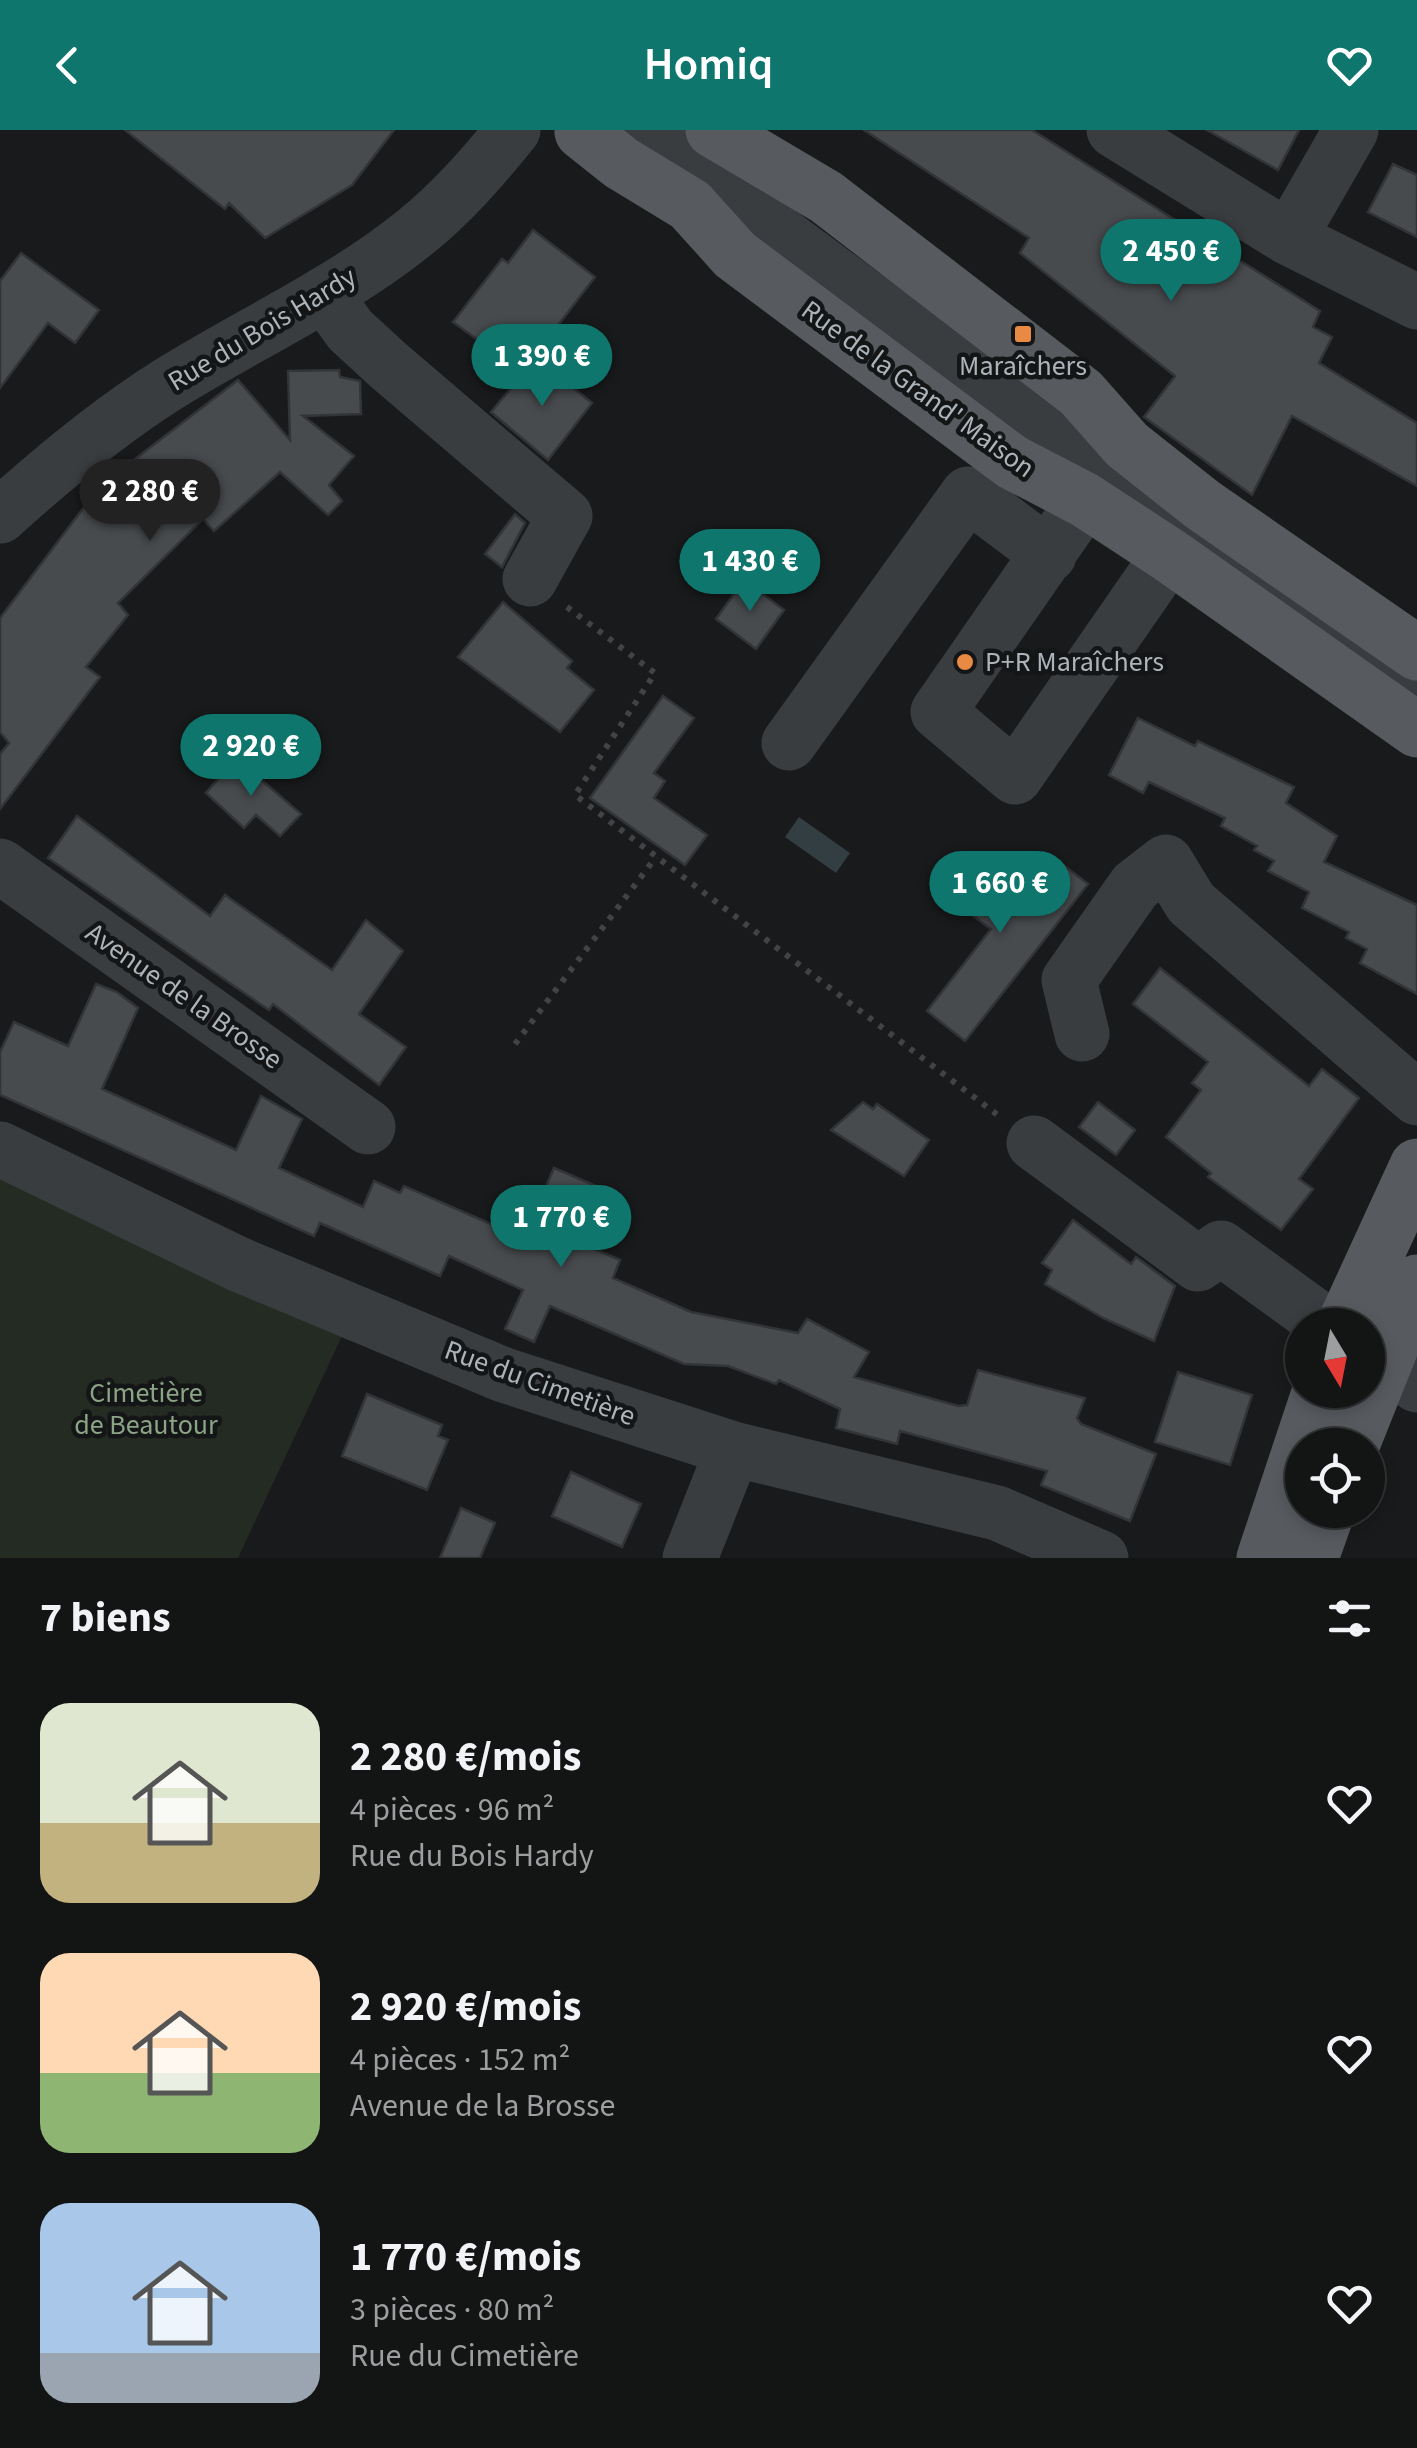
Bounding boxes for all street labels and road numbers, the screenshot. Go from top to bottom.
street label: Rue du Bois Hardy [160,257,364,401]
street label: Rue de la Grand' Maison [793,291,1043,487]
street label: Avenue de la Brosse [77,913,291,1079]
street label: Rue du Cimetière [439,1330,641,1436]

